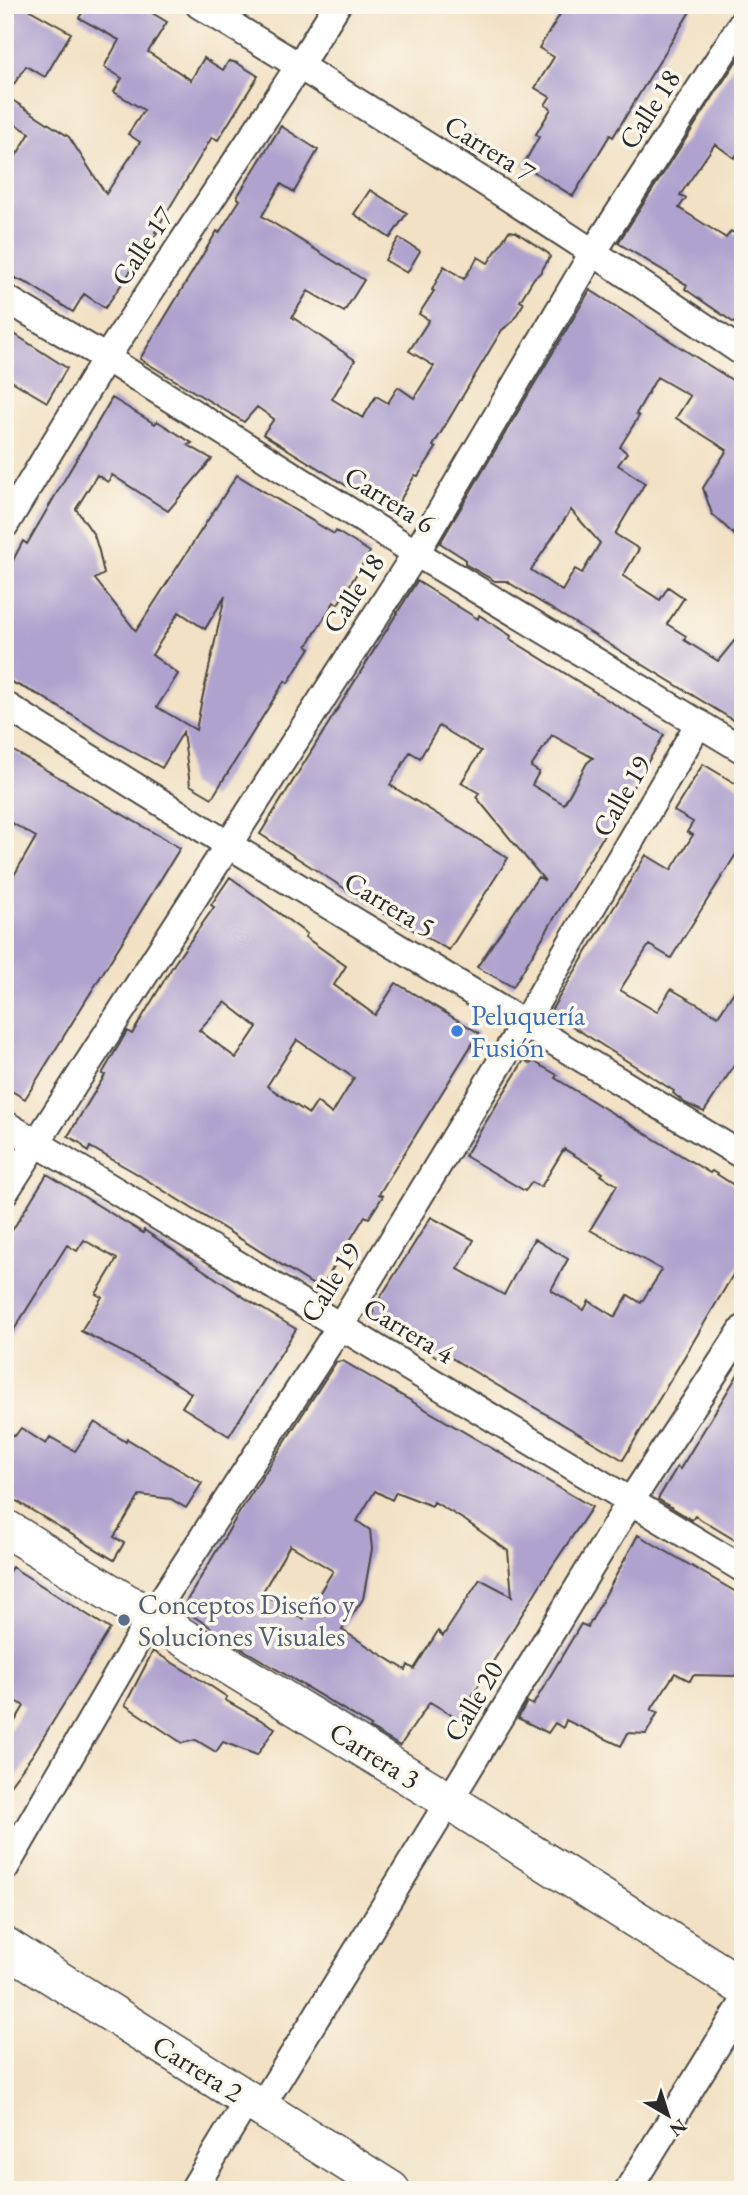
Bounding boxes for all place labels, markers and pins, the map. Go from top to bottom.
place label: Peluquería Fusión [471,997,586,1065]
marker: Peluquería Fusión [449,1023,465,1039]
place label: Conceptos Diseño y Soluciones Visuales [138,1586,355,1654]
marker: Conceptos Diseño y Soluciones Visuales [116,1612,132,1628]

